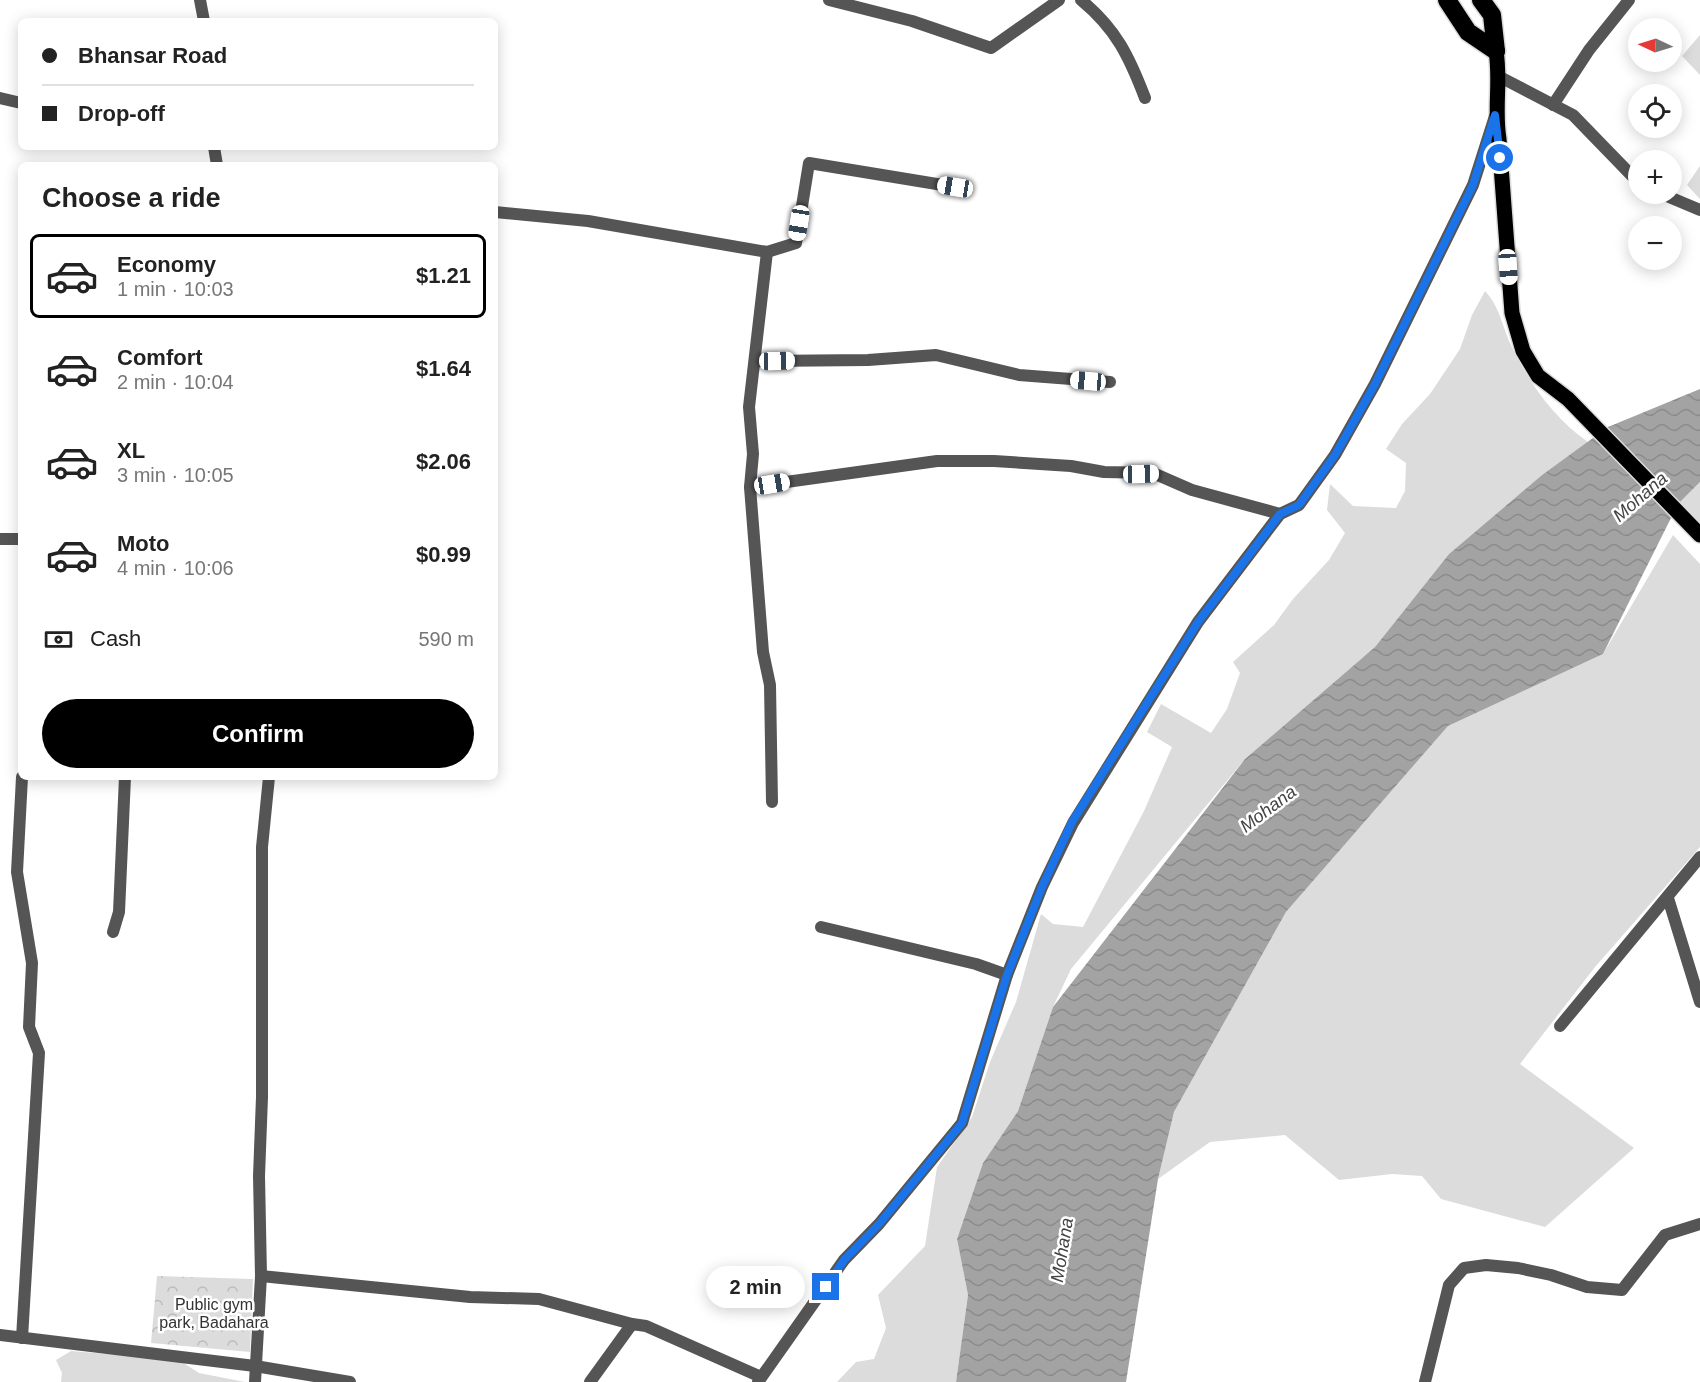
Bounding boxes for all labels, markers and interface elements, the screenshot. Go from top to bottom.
north arrow [1628,18,1682,72]
map controls [1628,18,1682,270]
text: Bhansar Road [78,43,227,68]
button: locate [1628,84,1682,138]
text: Drop-off [78,101,165,126]
route start [1486,144,1513,171]
button: + [1628,150,1682,204]
car [936,175,974,199]
text: Choose a ride [42,183,221,213]
car [787,204,811,242]
button: − [1628,216,1682,270]
car [1498,248,1518,286]
icon: car [45,249,99,303]
text: Economy [117,252,216,277]
text: $1.21 [416,263,471,288]
text: 1 min · 10:03 [117,278,234,300]
icon: car [45,342,99,396]
text: Comfort [117,345,203,370]
car [759,352,795,370]
text: $1.64 [416,356,471,381]
car [1069,370,1107,392]
text: 2 min · 10:04 [117,371,234,393]
icon: car [45,435,99,489]
text: XL [117,438,145,463]
text: $2.06 [416,449,471,474]
text: 3 min · 10:05 [117,464,234,486]
car [1123,465,1159,483]
water label: Mohana [1609,468,1671,526]
car [753,472,791,496]
icon: car [45,528,99,582]
text: Moto [117,531,170,556]
text: $0.99 [416,542,471,567]
text: 4 min · 10:06 [117,557,234,579]
icon: cash [42,623,75,656]
text: Cash [90,626,141,651]
text: 590 m [418,628,474,650]
button: Confirm [42,699,474,768]
water label: Mohana [1236,781,1300,837]
water label: Mohana [1047,1216,1077,1284]
callout: 2 min [706,1266,805,1308]
route end [812,1273,839,1300]
text: 2 min [729,1276,782,1298]
park label: Public gym park, Badahara [159,1296,269,1331]

